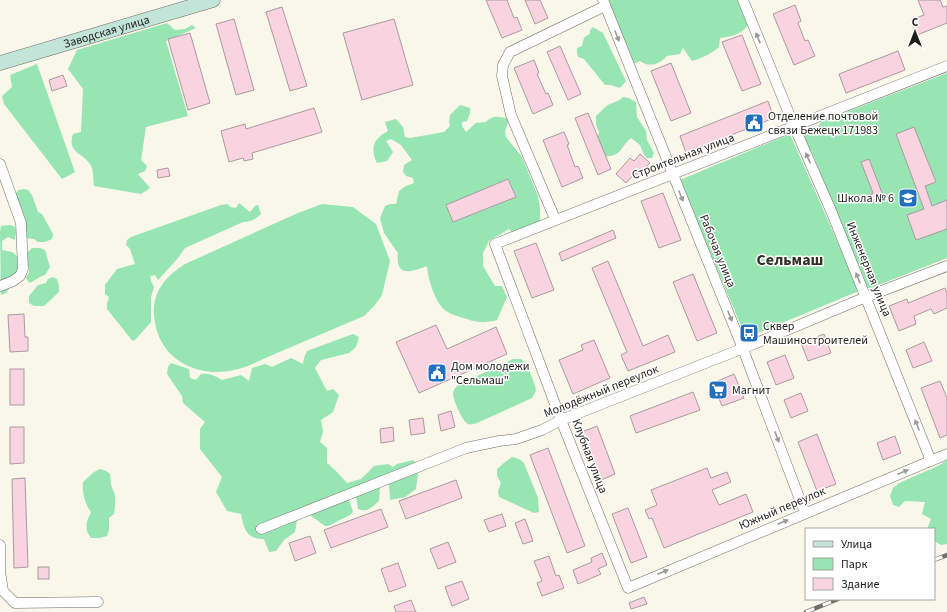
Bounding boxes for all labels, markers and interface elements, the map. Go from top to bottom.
street label: Заводская улица [61,11,152,53]
north arrow [895,12,935,52]
text: С [912,15,919,30]
one-way arrow [615,31,621,43]
one-way arrow [755,31,761,43]
place label: Отделение почтовой связи Бежецк 171983 [768,108,878,139]
public building icon: Отделение почтовой связи Бежецк 171983 [743,112,765,134]
street label: Строительная улица [630,129,737,184]
one-way arrow [805,152,811,164]
school or university icon: Школа № 6 [897,187,919,209]
one-way arrow [678,190,684,201]
place label: Школа № 6 [837,190,894,207]
street label: Рабочая улица [695,212,740,290]
street label: Инженерная улица [842,219,895,319]
district label: Сельмаш [757,249,823,271]
one-way arrow [855,271,861,283]
one-way arrow [728,311,734,323]
place label: Сквер Машиностроителей [763,318,868,349]
bus stop icon: Сквер Машиностроителей [738,322,760,344]
place label: Дом молодежи "Сельмаш" [451,358,530,389]
street label: Молодёжный переулок [541,361,661,422]
public building icon: Дом молодежи "Сельмаш" [426,362,448,384]
supermarket icon: Магнит [707,379,729,401]
place label: Магнит [732,382,771,399]
street label: Клубная улица [568,416,612,496]
one-way arrow [913,418,919,430]
one-way arrow [775,432,781,444]
one-way arrow [898,469,910,475]
street label: Южный переулок [736,483,828,534]
one-way arrow [778,519,789,525]
legend [805,528,935,600]
text: Улица [841,536,872,553]
text: Парк [841,556,867,573]
one-way arrow [658,569,670,575]
text: Здание [841,576,880,593]

